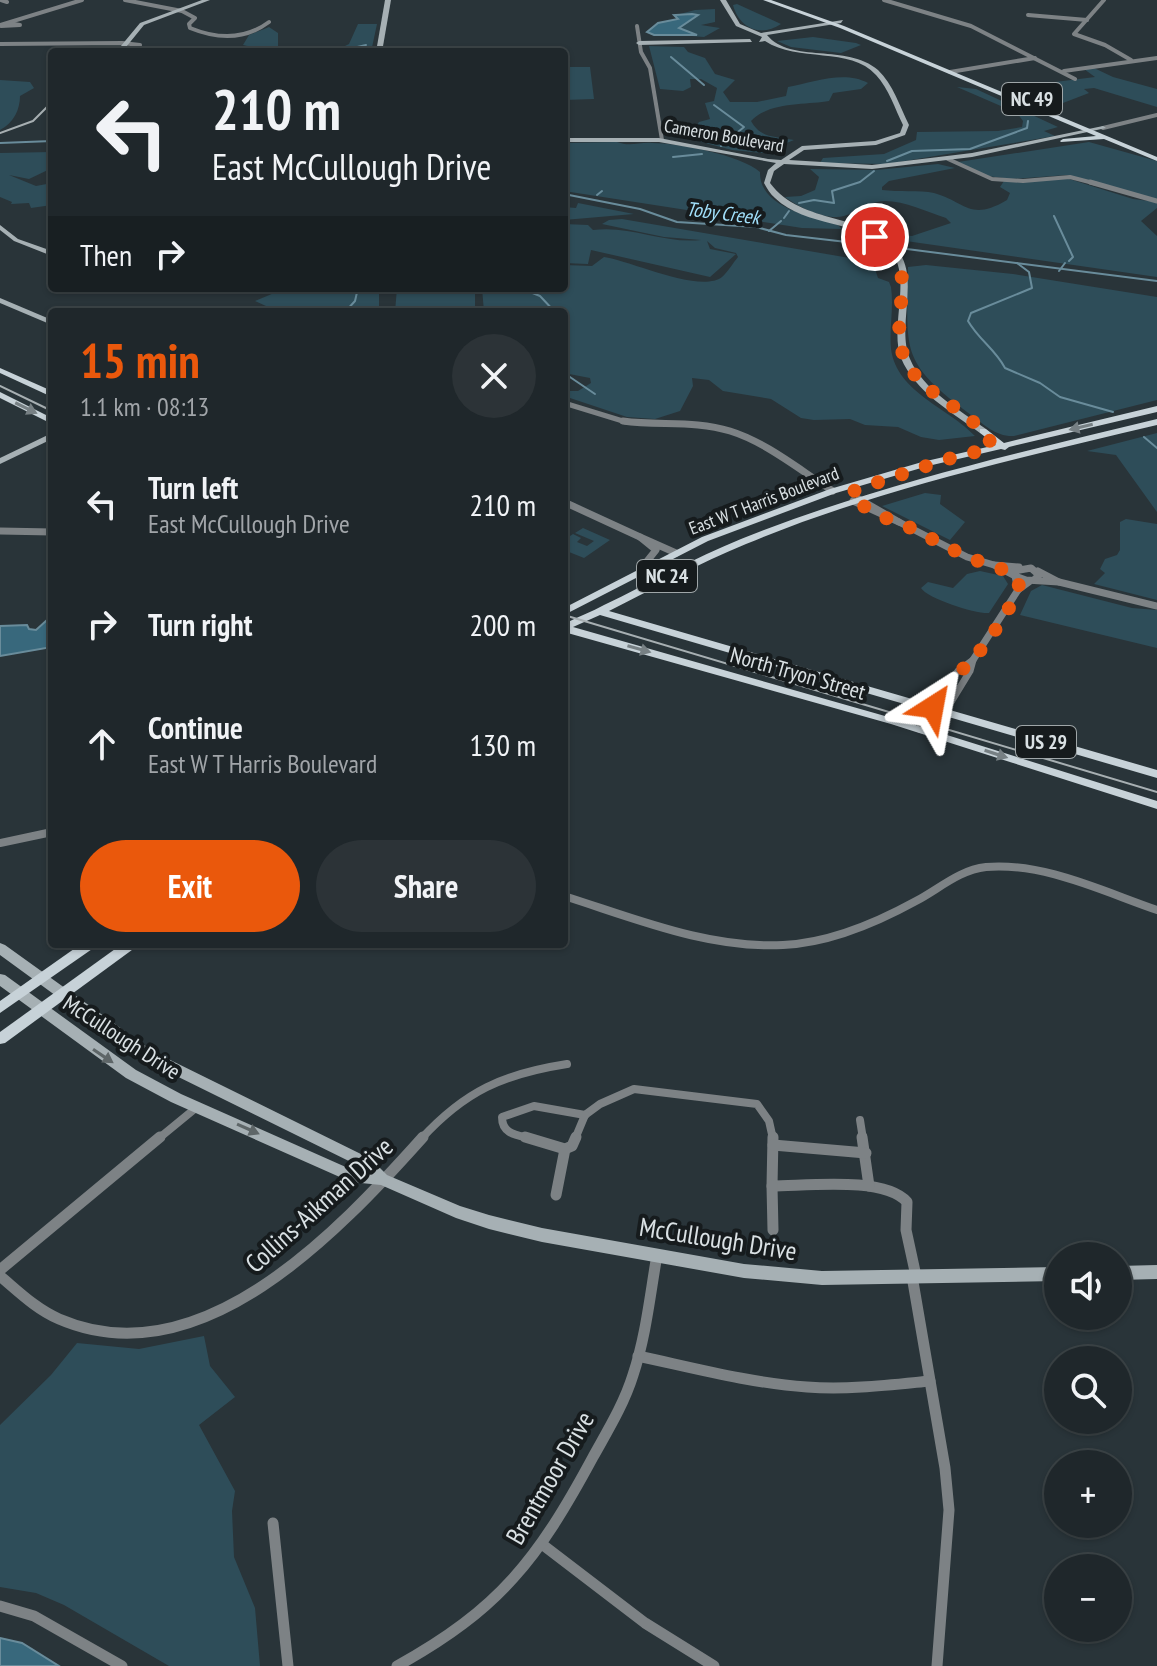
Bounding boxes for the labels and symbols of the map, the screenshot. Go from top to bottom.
road number: NC 49 [1002,83,1062,115]
street label: Cameron Boulevard [662,114,786,157]
water label: Toby Creek [685,196,763,231]
pin [841,203,909,271]
one-way arrow [15,401,38,414]
one-way arrow [1068,421,1093,434]
street label: East W T Harris Boulevard [686,461,842,540]
road number: NC 24 [637,560,697,592]
street label: North Tryon Street [727,640,869,706]
one-way arrow [627,644,652,656]
position arrow [891,665,975,749]
road number: US 29 [1016,726,1076,758]
one-way arrow [984,748,1008,761]
street label: McCullough Drive [58,989,186,1085]
one-way arrow [92,1048,113,1063]
one-way arrow [236,1123,260,1136]
street label: Collins-Aikman Drive [238,1130,399,1280]
street label: McCullough Drive [637,1210,799,1267]
street label: Brentmoor Drive [498,1405,601,1550]

